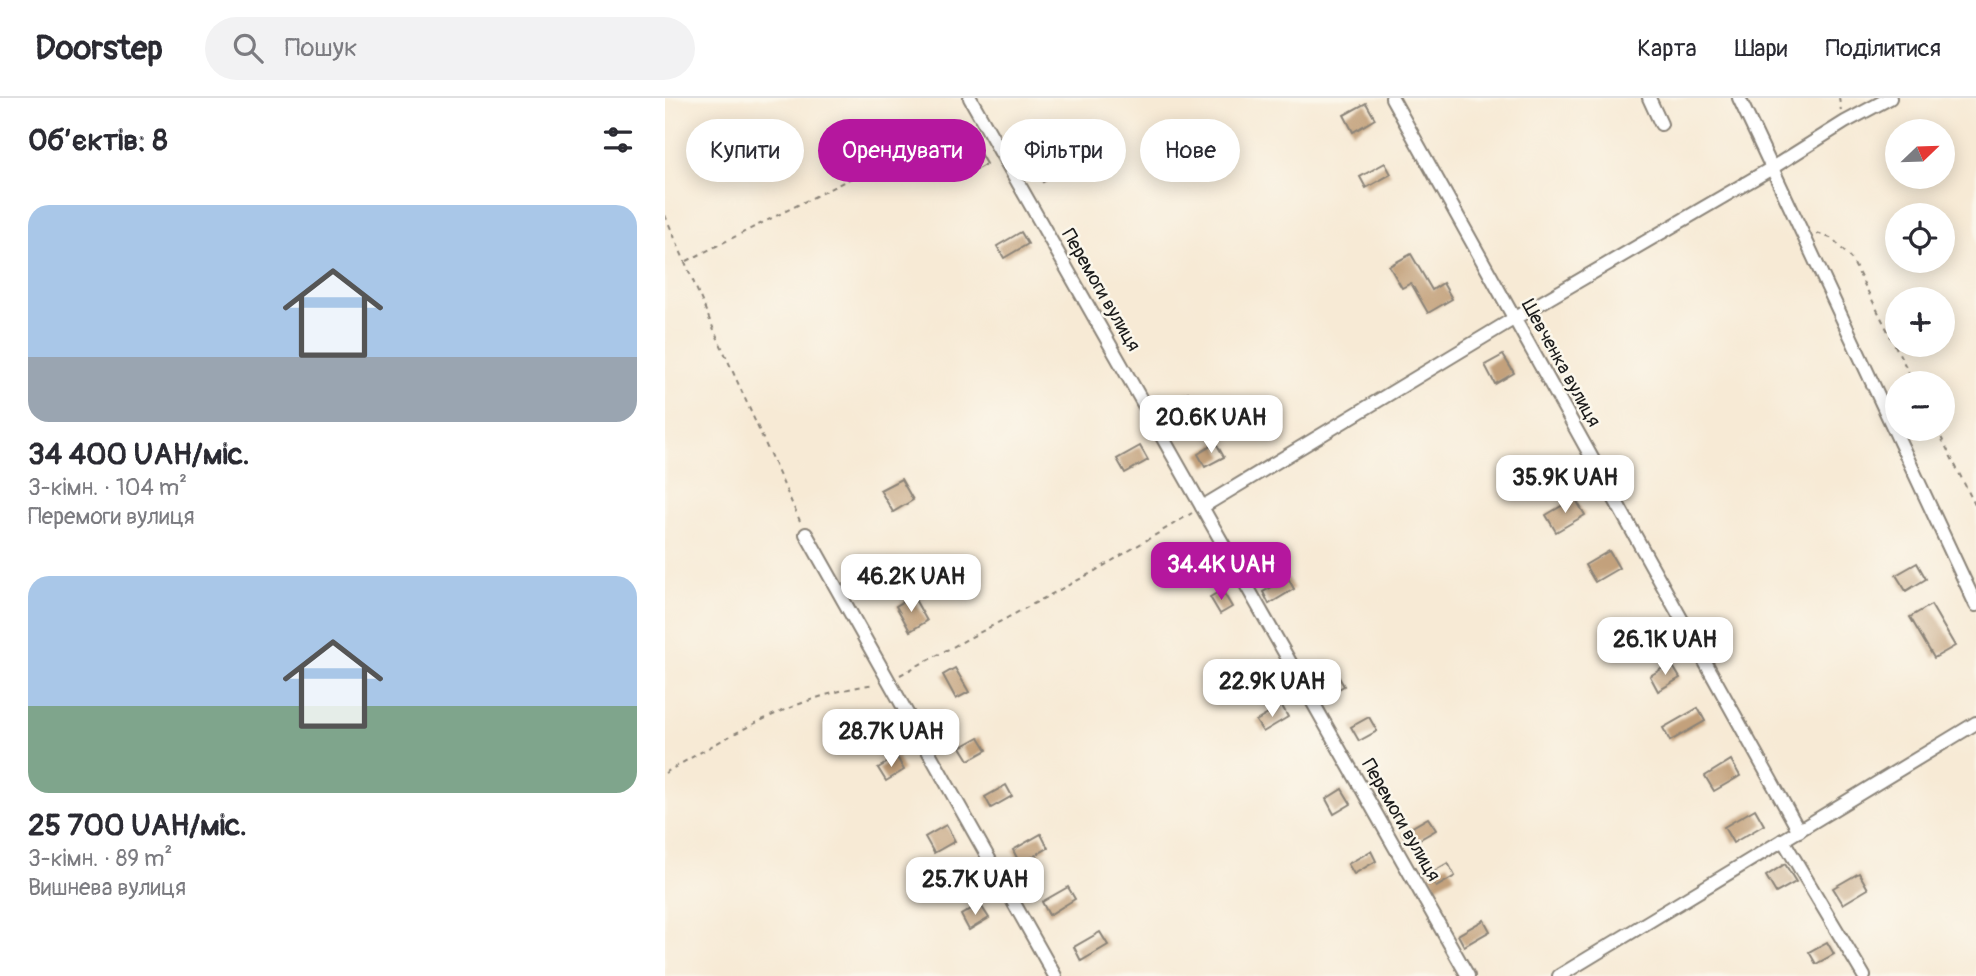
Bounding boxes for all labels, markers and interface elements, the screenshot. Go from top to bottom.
search box [205,17,695,80]
text: Doorstep [35,28,163,69]
icon: search [229,29,267,67]
text: Пошук [285,32,357,64]
text: Карта [1637,34,1697,63]
text: Шари [1735,34,1788,63]
text: Поділитися [1826,34,1941,63]
chip: Купити [686,119,804,182]
chip: Орендувати [818,119,986,182]
chip: Фільтри [1000,119,1126,182]
chip: Нове [1140,119,1240,182]
north arrow [1885,119,1955,189]
map controls [1885,119,1955,441]
icon: filters [599,121,637,159]
text: Об’єктів: 8 [28,122,168,159]
button: locate [1885,203,1955,273]
street label: Перемоги вулиця [1056,224,1146,356]
icon: home [270,250,396,376]
button: + [1885,287,1955,357]
street label: Шевченка вулиця [1516,295,1606,431]
button: − [1885,371,1955,441]
pin: 20.6K UAH [1131,396,1291,455]
text: 20.6K UAH [1156,403,1266,432]
text: 34 400 UAH/міс. [28,436,250,473]
pin: 35.9K UAH [1485,456,1645,515]
text: 35.9K UAH [1512,463,1618,492]
text: 3-кімн. · 104 m² [28,473,187,502]
text: Перемоги вулиця [28,502,195,531]
pin: 34.4K UAH [1141,542,1301,602]
text: 34.4K UAH [1167,550,1275,579]
pin: 46.2K UAH [831,554,991,614]
text: 46.2K UAH [857,562,965,591]
pin: 26.1K UAH [1585,618,1745,677]
icon: home [270,621,396,747]
text: 26.1K UAH [1613,625,1717,654]
pin: 22.9K UAH [1192,660,1352,719]
text: 22.9K UAH [1219,667,1325,696]
pin: 28.7K UAH [811,710,971,769]
text: 28.7K UAH [838,717,944,746]
street label: Перемоги вулиця [1356,754,1446,886]
text: 25 700 UAH/міс. [28,807,247,844]
text: 3-кімн. · 89 m² [28,844,172,873]
pin: 25.7K UAH [895,858,1055,917]
text: 25.7K UAH [922,865,1028,894]
text: Вишнева вулиця [28,873,186,902]

